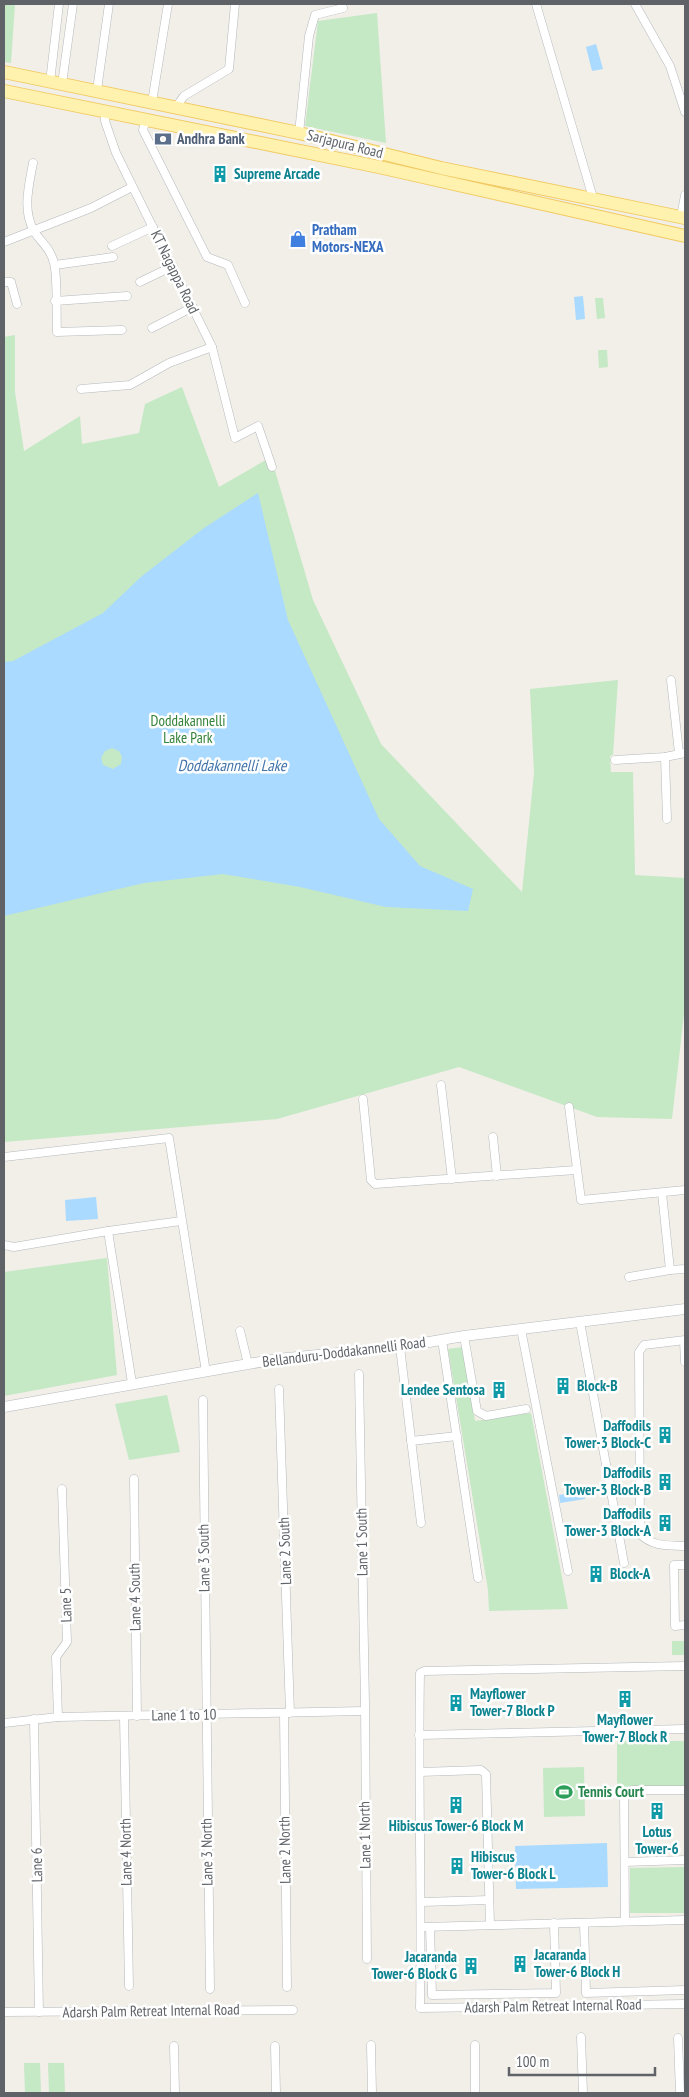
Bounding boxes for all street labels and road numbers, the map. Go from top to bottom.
street label: Sarjapura Road [305,125,385,162]
street label: KT Nagappa Road [147,227,204,317]
street label: Bellanduru-Doddakannelli Road [261,1332,427,1371]
street label: Lane 1 South [351,1508,372,1576]
street label: Lane 2 South [274,1517,295,1585]
street label: Lane 3 South [193,1524,214,1592]
street label: Lane 4 South [124,1563,145,1631]
street label: Lane 5 [55,1587,76,1623]
street label: Lane 1 to 10 [151,1704,217,1725]
street label: Lane 1 North [354,1801,375,1869]
street label: Lane 2 North [274,1816,295,1884]
street label: Lane 4 North [115,1818,136,1886]
street label: Lane 3 North [196,1818,217,1886]
street label: Lane 6 [27,1847,46,1883]
street label: Adarsh Palm Retreat Internal Road [464,1994,642,2017]
street label: Adarsh Palm Retreat Internal Road [62,1999,240,2022]

